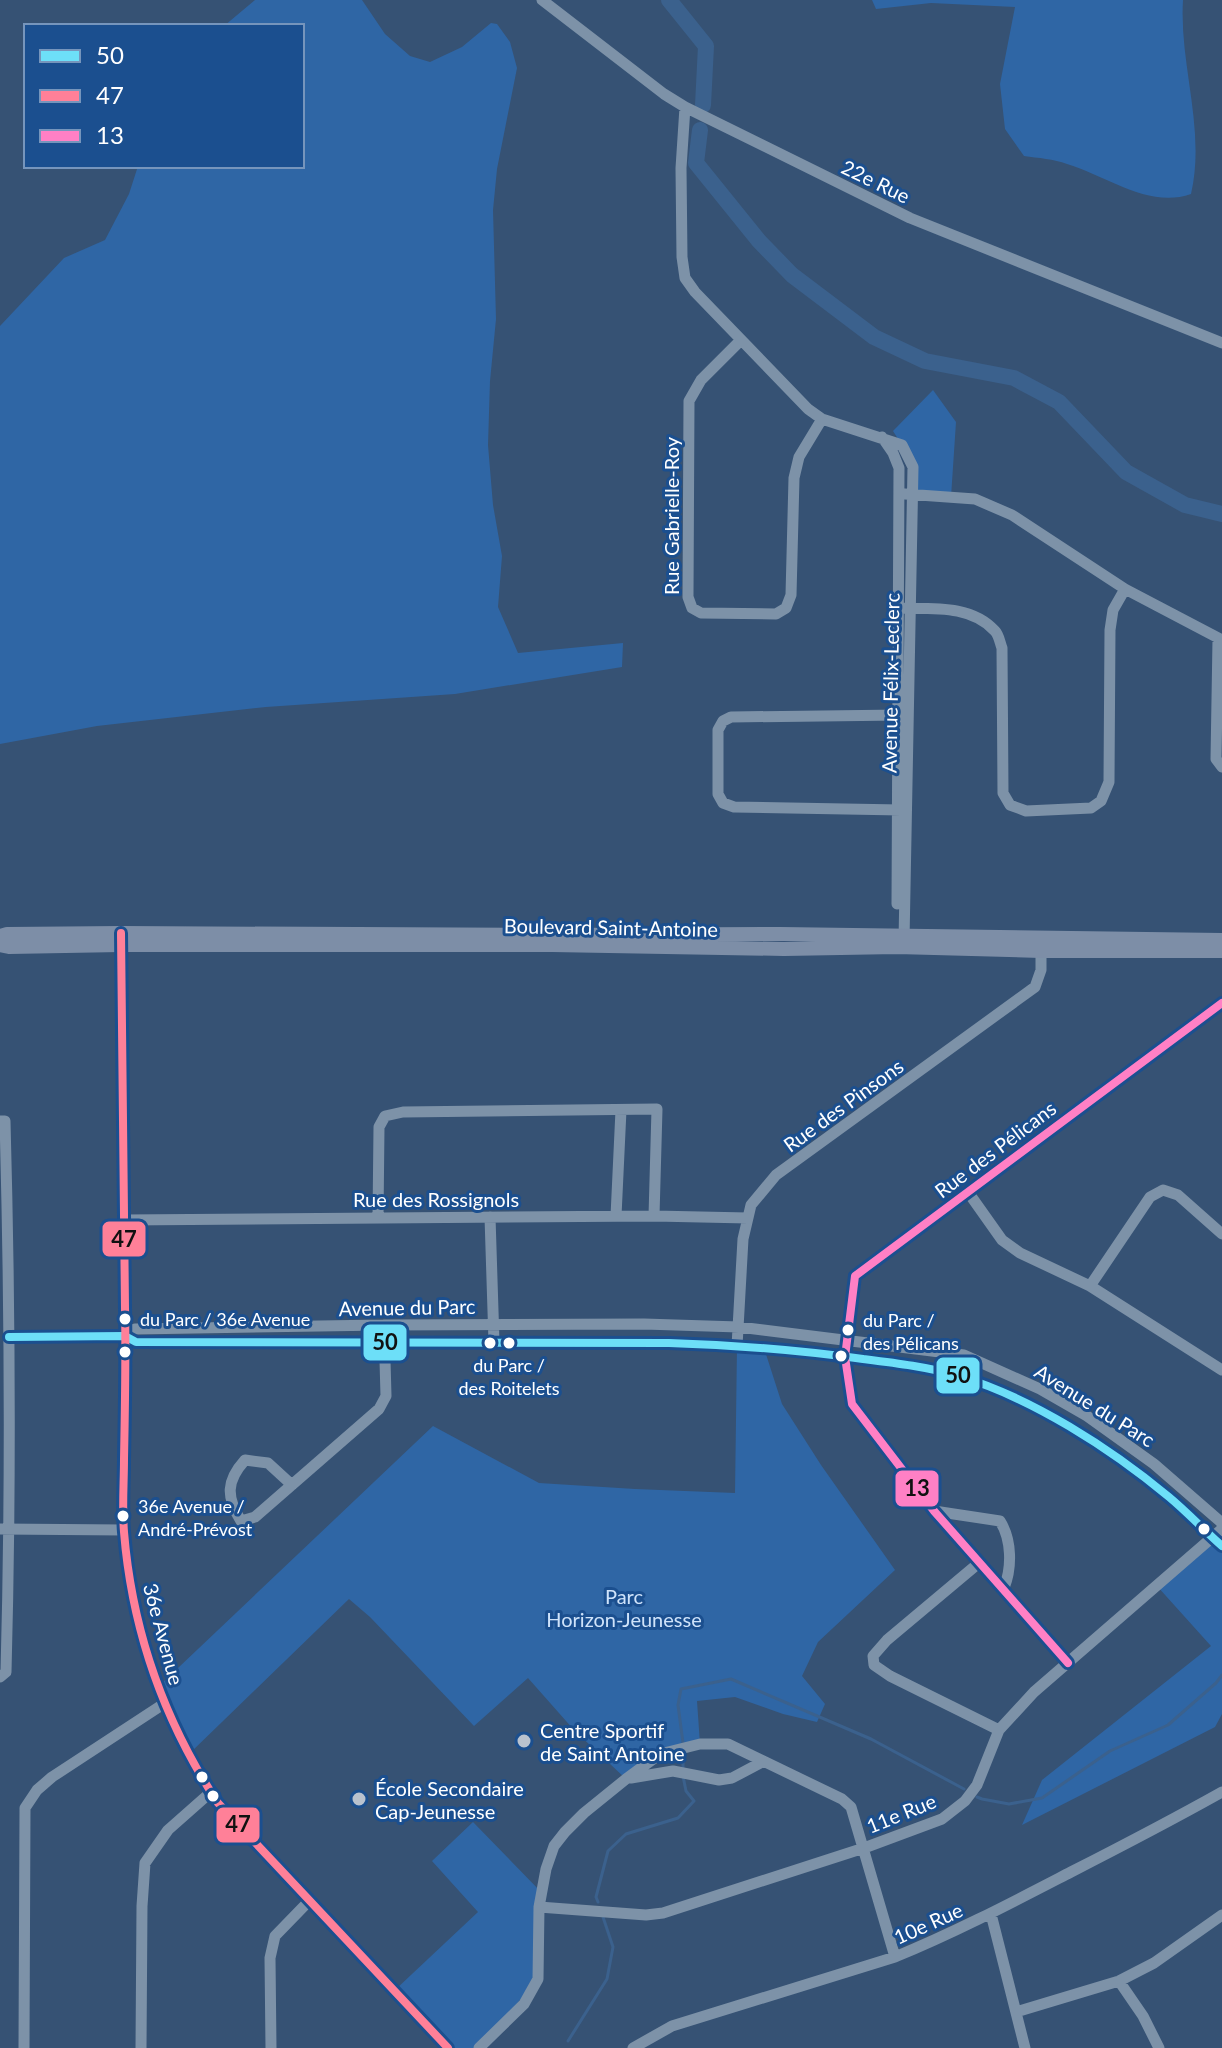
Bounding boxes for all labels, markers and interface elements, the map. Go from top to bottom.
legend [24,24,304,168]
text: 50 [96,40,124,69]
text: 47 [96,80,124,109]
text: 13 [96,120,124,149]
street label: 22e Rue [838,154,914,208]
street label: Rue Gabrielle-Roy [659,436,683,595]
street label: Avenue Félix-Leclerc [876,592,904,773]
street label: Boulevard Saint-Antoine [504,913,718,941]
street label: Rue des Pinsons [778,1053,908,1157]
street label: Rue des Pélicans [930,1096,1060,1202]
street label: Rue des Rossignols [353,1187,519,1211]
line badge: 47 [101,1220,147,1258]
text: 47 [111,1225,137,1252]
street label: Avenue du Parc [338,1294,476,1320]
place label: du Parc / 36e Avenue [140,1308,310,1330]
place label: du Parc / des Pélicans [863,1309,959,1354]
marker: du Parc / 36e Avenue [117,1311,133,1327]
marker: du Parc / des Pélicans [840,1322,856,1338]
line badge: 50 [362,1323,408,1362]
text: 50 [372,1328,398,1355]
unlabelled marker [482,1335,498,1351]
marker: du Parc / des Roitelets [501,1335,517,1351]
unlabelled marker [117,1344,133,1360]
unlabelled marker [833,1348,849,1364]
place label: du Parc / des Roitelets [458,1354,560,1399]
line badge: 50 [935,1356,981,1395]
street label: Avenue du Parc [1031,1359,1160,1452]
text: 50 [945,1361,971,1388]
line badge: 13 [894,1469,940,1508]
text: 13 [904,1474,930,1501]
place label: 36e Avenue / André-Prévost [138,1495,253,1540]
marker: 36e Avenue / André-Prévost [115,1508,131,1524]
unlabelled marker [1196,1521,1212,1537]
street label: 36e Avenue [139,1580,189,1688]
park label: Parc Horizon-Jeunesse [546,1584,702,1631]
place label: Centre Sportif de Saint Antoine [540,1718,684,1765]
marker: Centre Sportif de Saint Antoine [515,1732,533,1750]
unlabelled marker [194,1769,210,1785]
place label: École Secondaire Cap-Jeunesse [375,1776,524,1823]
unlabelled marker [205,1788,221,1804]
street label: 11e Rue [863,1788,939,1838]
marker: École Secondaire Cap-Jeunesse [350,1790,368,1808]
line badge: 47 [215,1806,261,1844]
text: 47 [225,1810,251,1837]
street label: 10e Rue [890,1897,966,1949]

